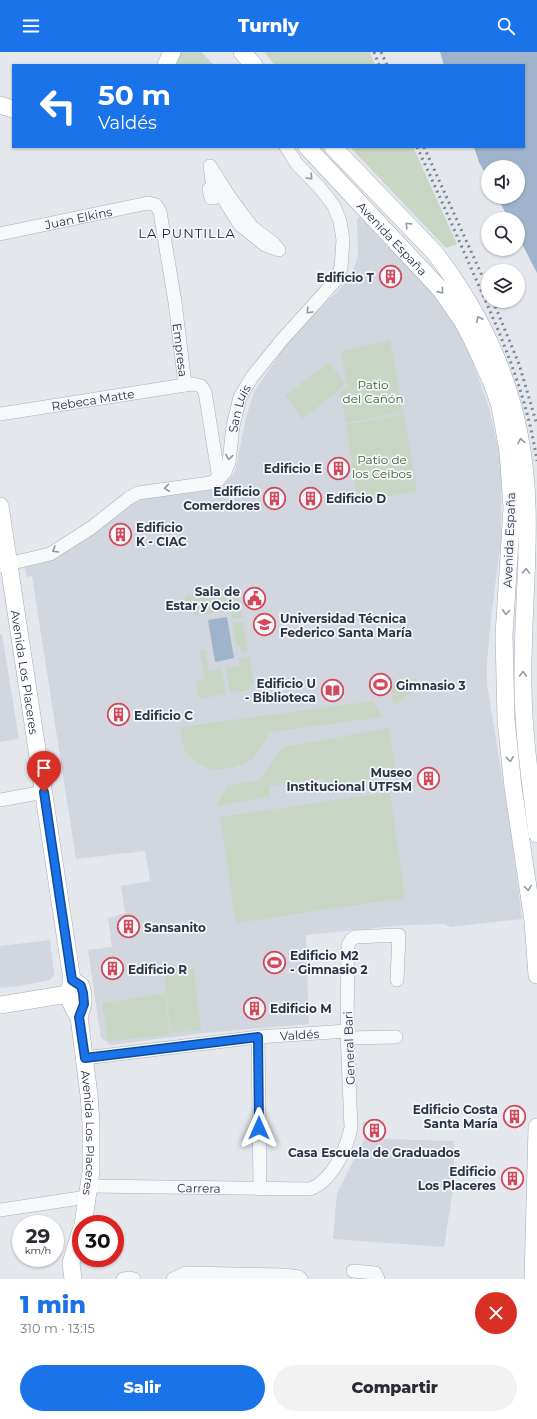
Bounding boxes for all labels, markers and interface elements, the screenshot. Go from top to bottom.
icon: menu [20,15,42,37]
text: Turnly [238,15,299,37]
icon: search [495,15,517,37]
text: 50 m [98,78,171,112]
icon: left [32,80,84,132]
text: Valdés [98,112,157,134]
map controls [481,160,525,308]
button: sound [481,160,525,204]
one-way arrow [305,173,312,180]
street label: Avenida España [354,198,431,278]
street label: Juan Elkins [42,203,113,232]
button: search [481,212,525,256]
one-way arrow [405,222,413,230]
district label: LA PUNTILLA [138,225,236,241]
building icon: Edificio T [377,264,403,290]
button: layers [481,264,525,308]
place label: Edificio T [316,270,375,285]
one-way arrow [437,286,444,293]
one-way arrow [307,306,314,313]
one-way arrow [476,316,483,323]
street label: Empresa [170,322,191,377]
park label: Patio del Cañón [343,377,404,406]
street label: San Luis [225,381,254,433]
street label: Rebeca Matte [50,386,135,413]
one-way arrow [517,438,526,444]
park label: Patio de los Ceibos [352,452,412,481]
one-way arrow [225,454,234,460]
building icon: Edificio E [325,455,351,481]
place label: Edificio E [264,461,322,476]
one-way arrow [164,483,170,492]
place label: Edificio Comerdores [183,484,261,513]
building icon: Edificio Comerdores [262,485,288,511]
building icon: Edificio D [298,485,324,511]
place label: Edificio D [326,491,386,506]
street label: Avenida España [500,492,518,588]
place label: Edificio K - CIAC [136,520,187,549]
building icon: Edificio K - CIAC [107,521,133,547]
one-way arrow [52,546,59,553]
one-way arrow [522,568,530,574]
place label: Sala de Estar y Ocio [165,584,240,613]
public building icon: Sala de Estar y Ocio [242,585,268,611]
street label: Avenida Los Placeres [8,609,42,736]
one-way arrow [501,609,510,615]
place label: Universidad Técnica Federico Santa María [280,611,412,640]
school or university icon: Universidad Técnica Federico Santa María [252,612,278,638]
one-way arrow [519,671,527,677]
sports icon: Gimnasio 3 [368,672,394,698]
place label: Edificio U - Biblioteca [245,676,316,705]
library icon: Edificio U - Biblioteca [319,677,345,703]
place label: Gimnasio 3 [396,678,466,693]
building icon: Edificio C [105,702,131,728]
place label: Edificio C [134,708,193,723]
pin [27,751,61,792]
one-way arrow [506,756,515,762]
icon: arrive [33,757,55,779]
place label: Museo Institucional UTFSM [286,765,412,794]
building icon: Museo Institucional UTFSM [415,766,441,792]
one-way arrow [523,885,532,891]
building icon: Sansanito [115,914,141,940]
place label: Sansanito [144,920,206,935]
place label: Edificio M2 - Gimnasio 2 [290,948,368,977]
sports icon: Edificio M2 - Gimnasio 2 [262,949,288,975]
building icon: Edificio R [99,956,125,982]
place label: Edificio R [128,962,187,977]
building icon: Edificio M [241,995,267,1021]
place label: Edificio M [270,1001,332,1016]
street label: General Bari [340,1011,358,1085]
street label: Valdés [280,1025,320,1043]
street label: Avenida Los Placeres [78,1069,99,1197]
place label: Edificio Costa Santa María [413,1102,498,1131]
building icon: Edificio Costa Santa María [501,1103,527,1129]
position arrow [238,1107,280,1149]
building icon: Casa Escuela de Graduados [361,1118,387,1144]
place label: Casa Escuela de Graduados [288,1145,461,1160]
place label: Edificio Los Placeres [418,1164,497,1193]
building icon: Edificio Los Placeres [499,1165,525,1191]
street label: Carrera [177,1180,221,1195]
speed limit sign: 30 [72,1215,124,1267]
text: 29 [26,1224,50,1248]
text: km/h [25,1244,51,1257]
text: 1 min [20,1290,86,1319]
button: close [475,1292,517,1334]
text: 310 m · 13:15 [20,1320,95,1336]
button: Salir [20,1365,265,1411]
button: Compartir [273,1365,517,1411]

